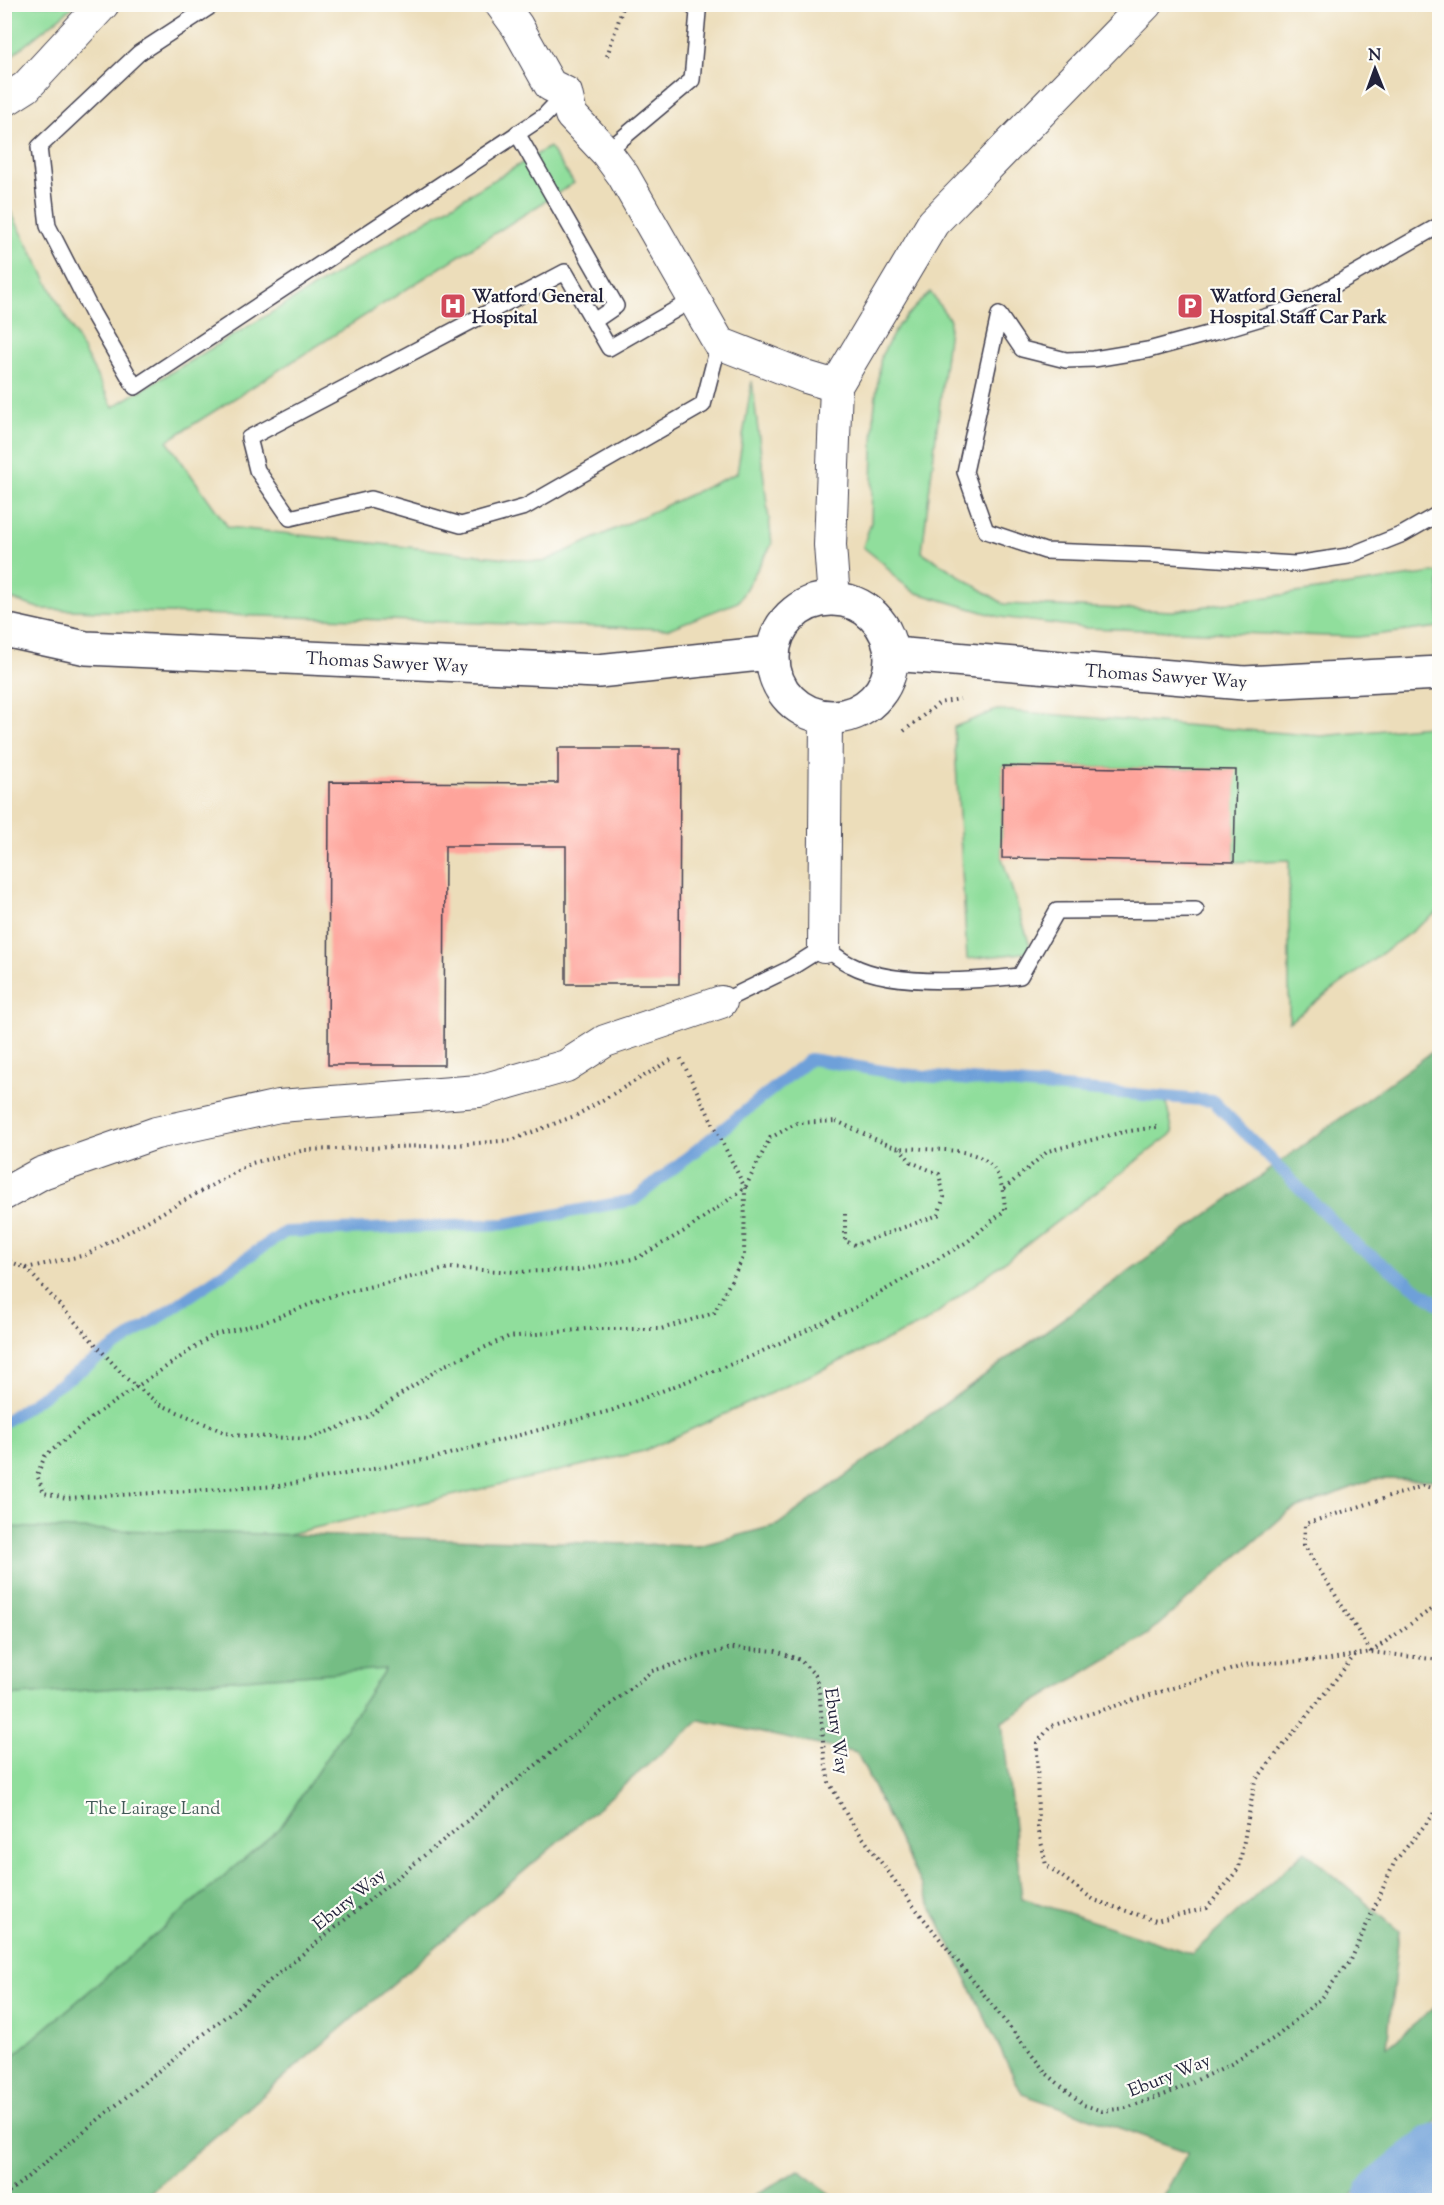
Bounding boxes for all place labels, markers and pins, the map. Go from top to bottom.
place label: Watford General Hospital [472,285,605,332]
place label: Watford General Hospital Staff Car Park [1210,285,1387,332]
hospital icon: Watford General Hospital [438,291,468,321]
parking icon: Watford General Hospital Staff Car Park [1175,291,1205,321]

